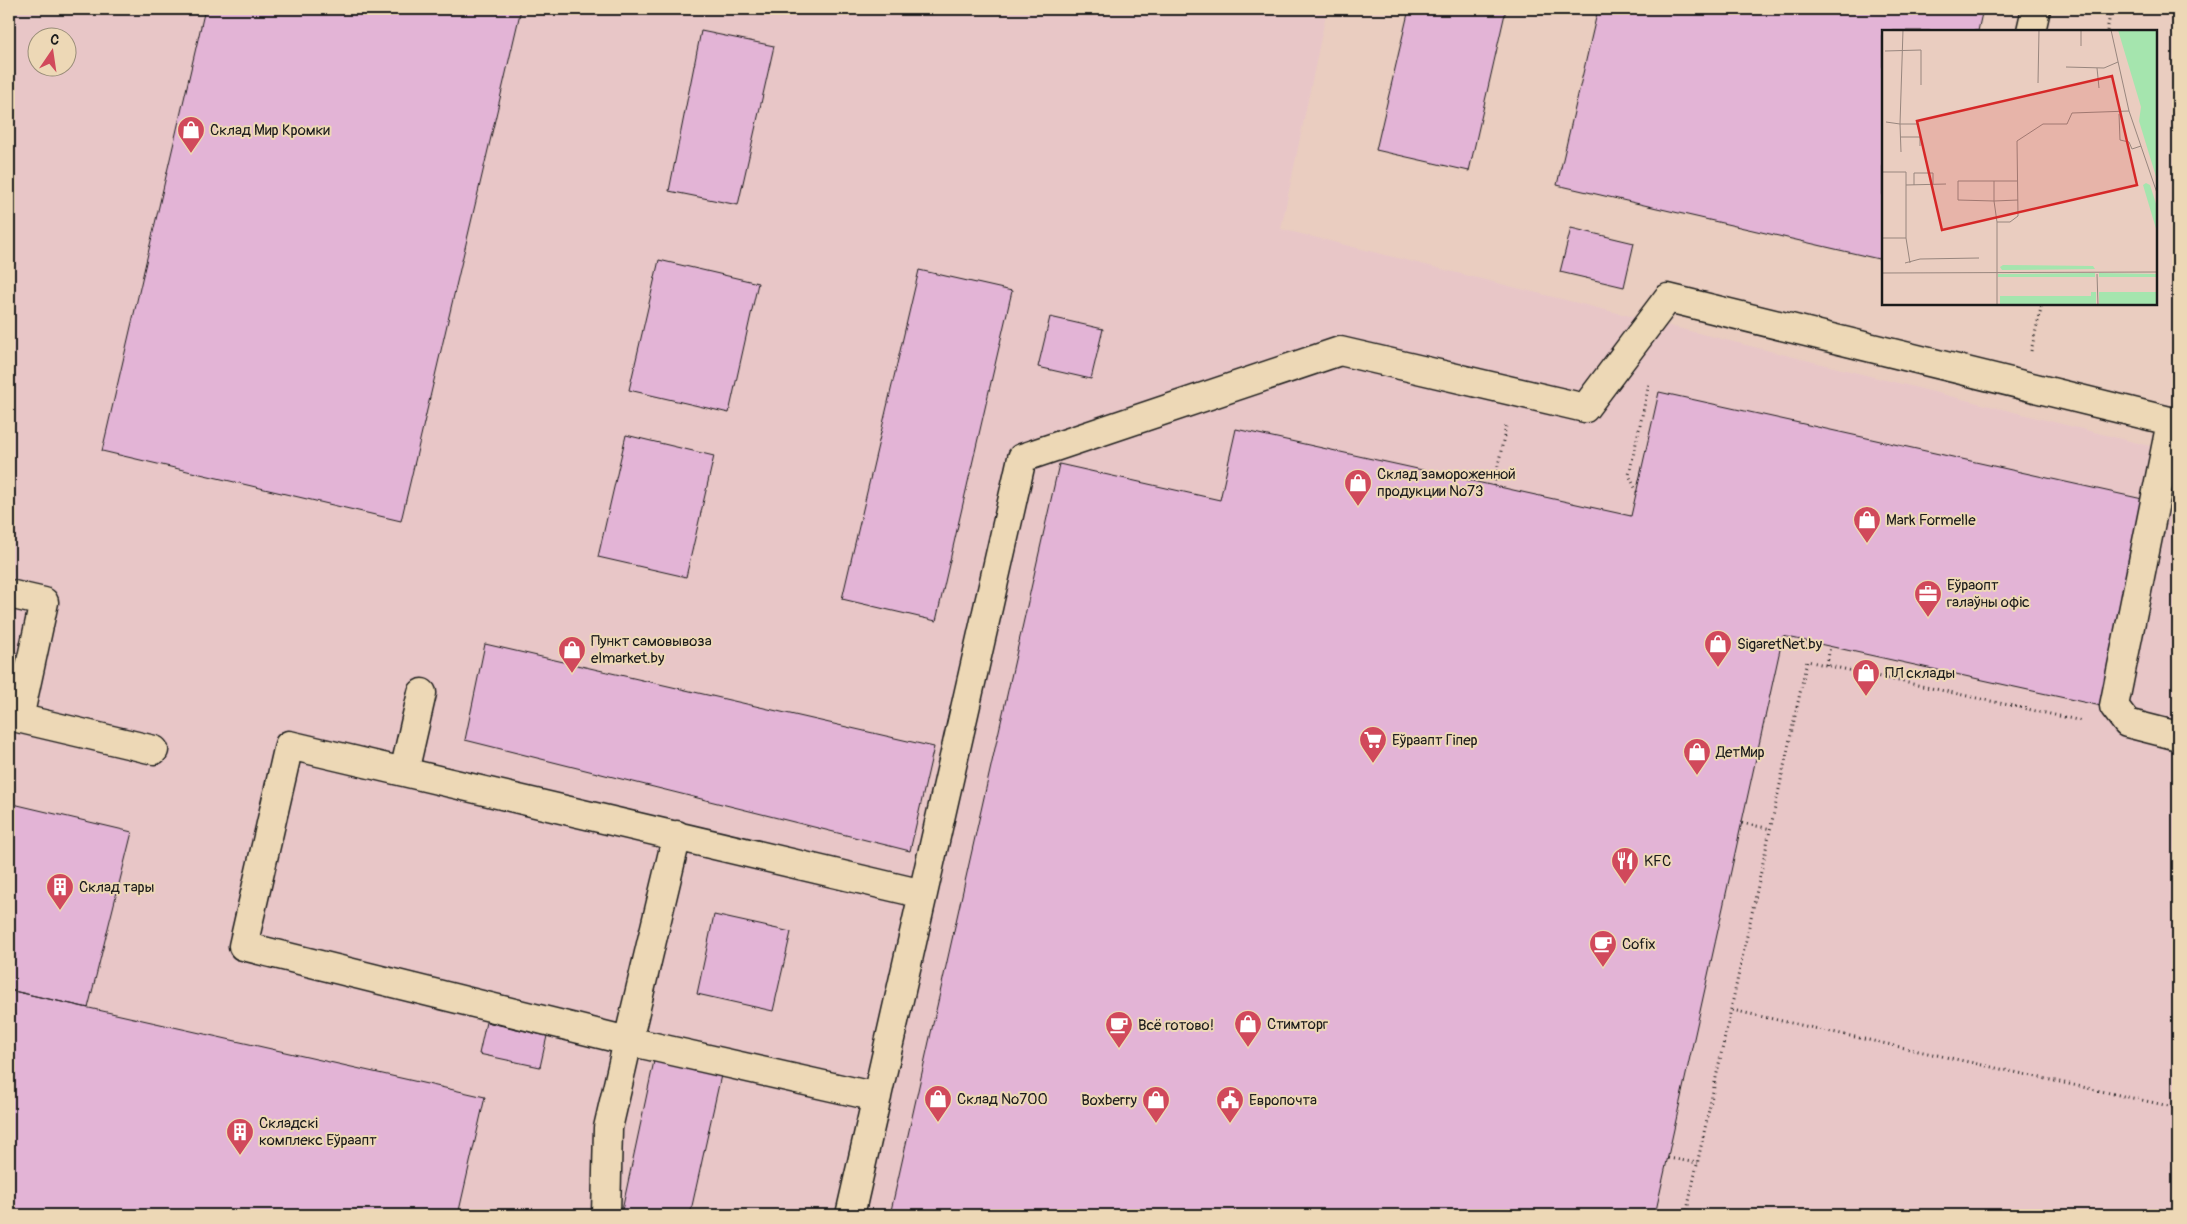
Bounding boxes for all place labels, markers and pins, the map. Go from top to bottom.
shop icon: Склад Мир Кромки [176,115,206,154]
place label: Склад Мир Кромки [210,121,330,140]
place label: Склад замороженной продукции №73 [1377,465,1516,501]
shop icon: Склад замороженной продукции №73 [1343,468,1373,507]
shop icon: Mark Formelle [1852,505,1882,544]
place label: Mark Formelle [1886,511,1976,530]
place label: Еўраопт галаўны офіс [1947,576,2030,612]
office icon: Еўраопт галаўны офіс [1913,579,1943,618]
shop icon: SigaretNet.by [1703,629,1733,668]
place label: Пункт самовывоза elmarket.by [591,632,712,668]
shop icon: Пункт самовывоза elmarket.by [557,635,587,674]
place label: SigaretNet.by [1737,635,1823,654]
shop icon: ПЛ склады [1851,658,1881,697]
place label: ПЛ склады [1885,664,1955,683]
supermarket icon: Еўраапт Гіпер [1358,725,1388,764]
place label: Еўраапт Гіпер [1392,731,1478,750]
shop icon: ДетМир [1682,737,1712,776]
place label: ДетМир [1715,743,1764,762]
restaurant icon: KFC [1610,846,1640,885]
place label: KFC [1644,852,1671,871]
building icon: Склад тары [45,872,75,911]
place label: Склад тары [79,878,154,897]
cafe icon: Cofix [1588,929,1618,968]
place label: Cofix [1622,935,1656,954]
shop icon: Стимторг [1233,1009,1263,1048]
cafe icon: Всё готово! [1104,1010,1134,1049]
place label: Стимторг [1267,1015,1328,1034]
place label: Всё готово! [1138,1016,1214,1035]
shop icon: Склад №700 [923,1084,953,1123]
shop icon: Boxberry [1141,1085,1171,1124]
public building icon: Европочта [1215,1085,1245,1124]
place label: Склад №700 [957,1090,1048,1109]
place label: Boxberry [1081,1091,1138,1110]
place label: Европочта [1249,1091,1317,1110]
place label: Складскі комплекс Еўраапт [259,1114,377,1150]
building icon: Складскі комплекс Еўраапт [225,1117,255,1156]

